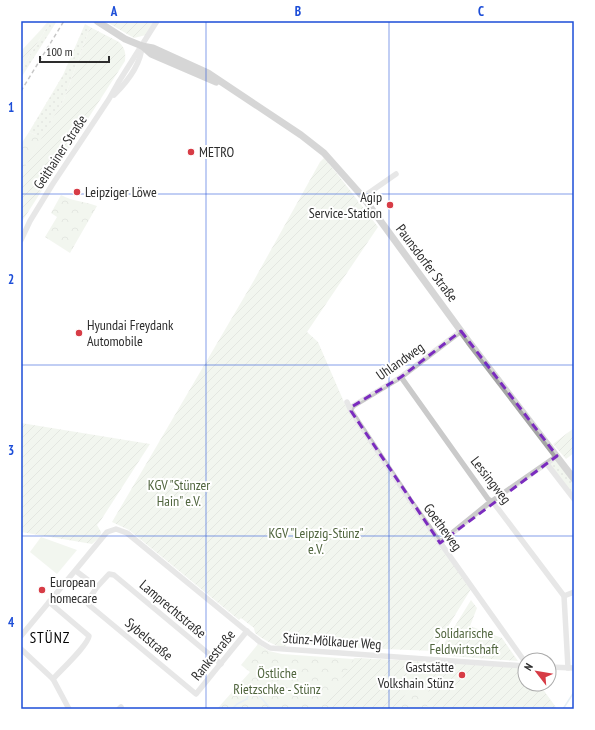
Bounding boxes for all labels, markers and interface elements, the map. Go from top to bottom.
text: A [110,3,118,20]
text: B [295,3,301,20]
text: C [478,3,484,20]
scale bar [40,38,109,64]
text: 100 m [46,44,73,59]
text: 1 [8,99,14,116]
street label: Geithainer Straße [29,111,91,193]
place label: METRO [199,143,235,161]
marker: METRO [186,147,196,157]
place label: Leipziger Löwe [85,183,157,201]
marker: Leipziger Löwe [72,187,82,197]
place label: Agip Service-Station [309,188,382,222]
marker: Agip Service-Station [385,200,395,210]
street label: Paunsdorfer Straße [392,221,462,305]
text: 2 [8,271,14,288]
place label: Hyundai Freydank Automobile [87,316,174,350]
marker: Hyundai Freydank Automobile [74,328,84,338]
street label: Uhlandweg [373,338,427,384]
text: 3 [8,442,14,459]
street label: Lessingweg [467,453,515,507]
park label: KGV "Stünzer Hain" e.V. [148,476,210,510]
street label: Goetheweg [420,500,466,554]
park label: KGV "Leipzig-Stünz" e.V. [268,524,364,558]
place label: European homecare [50,573,97,607]
street label: Lamprechtstraße [136,576,210,642]
marker: European homecare [37,585,47,595]
text: 4 [8,614,15,631]
street label: Sybelstraße [121,614,177,664]
park label: Solidarische Feldwirtschaft [430,624,499,658]
street label: Rankestraße [187,626,239,684]
district label: STÜNZ [30,628,70,647]
street label: Stünz-Mölkauer Weg [282,629,382,653]
north arrow [517,652,557,692]
place label: Gaststätte Volkshain Stünz [377,658,454,692]
text: N [521,661,536,673]
park label: Östliche Rietzschke - Stünz [233,664,321,698]
marker: Gaststätte Volkshain Stünz [457,670,467,680]

